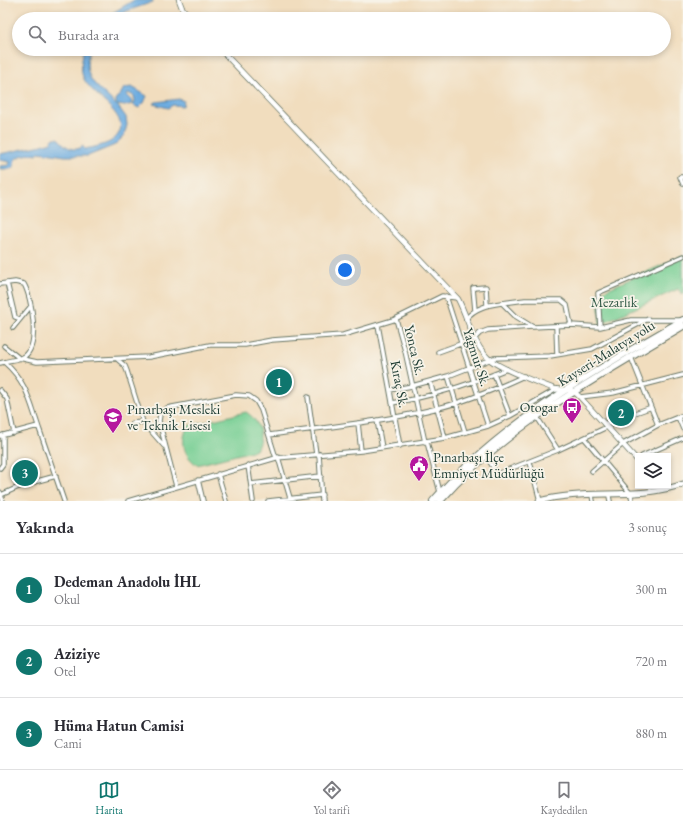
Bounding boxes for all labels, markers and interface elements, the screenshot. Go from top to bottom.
search box [12,12,671,56]
icon: search [26,23,48,45]
text: Burada ara [58,25,119,44]
your location [335,260,355,280]
park label: Mezarlık [591,293,638,311]
street label: Kayseri-Malatya yolu [554,315,659,390]
street label: Yonca Sk. [400,323,430,377]
street label: Yağmur Sk. [459,325,495,389]
street label: Kıraç Sk. [387,359,413,409]
pin: 1 [266,367,292,397]
bus stop icon: Otogar [561,396,583,424]
place label: Otogar [520,398,558,416]
pin: 2 [608,398,634,428]
place label: Pınarbaşı Mesleki ve Teknik Lisesi [127,400,221,434]
school or university icon: Pınarbaşı Mesleki ve Teknik Lisesi [102,406,124,434]
place label: Pınarbaşı İlçe Emniyet Müdürlüğü [433,448,545,482]
map controls [635,453,671,489]
button: layers [635,453,671,489]
public building icon: Pınarbaşı İlçe Emniyet Müdürlüğü [408,454,430,482]
pin: 3 [12,458,38,488]
text: Yakında [16,516,74,538]
text: 3 sonuç [629,519,667,536]
text: Dedeman Anadolu İHL [54,572,200,591]
text: 1 [26,581,32,598]
text: 300 m [636,581,667,598]
text: Okul [54,591,80,608]
text: Aziziye [54,644,100,663]
text: 2 [26,653,32,670]
text: 720 m [636,653,667,670]
text: Otel [54,663,76,680]
text: Hüma Hatun Camisi [54,716,184,735]
text: 3 [26,725,32,742]
text: 880 m [636,725,667,742]
text: Cami [54,735,82,752]
tab: Harita [95,779,123,817]
tab: Yol tarifi [313,779,350,817]
tab: Kaydedilen [541,779,588,817]

